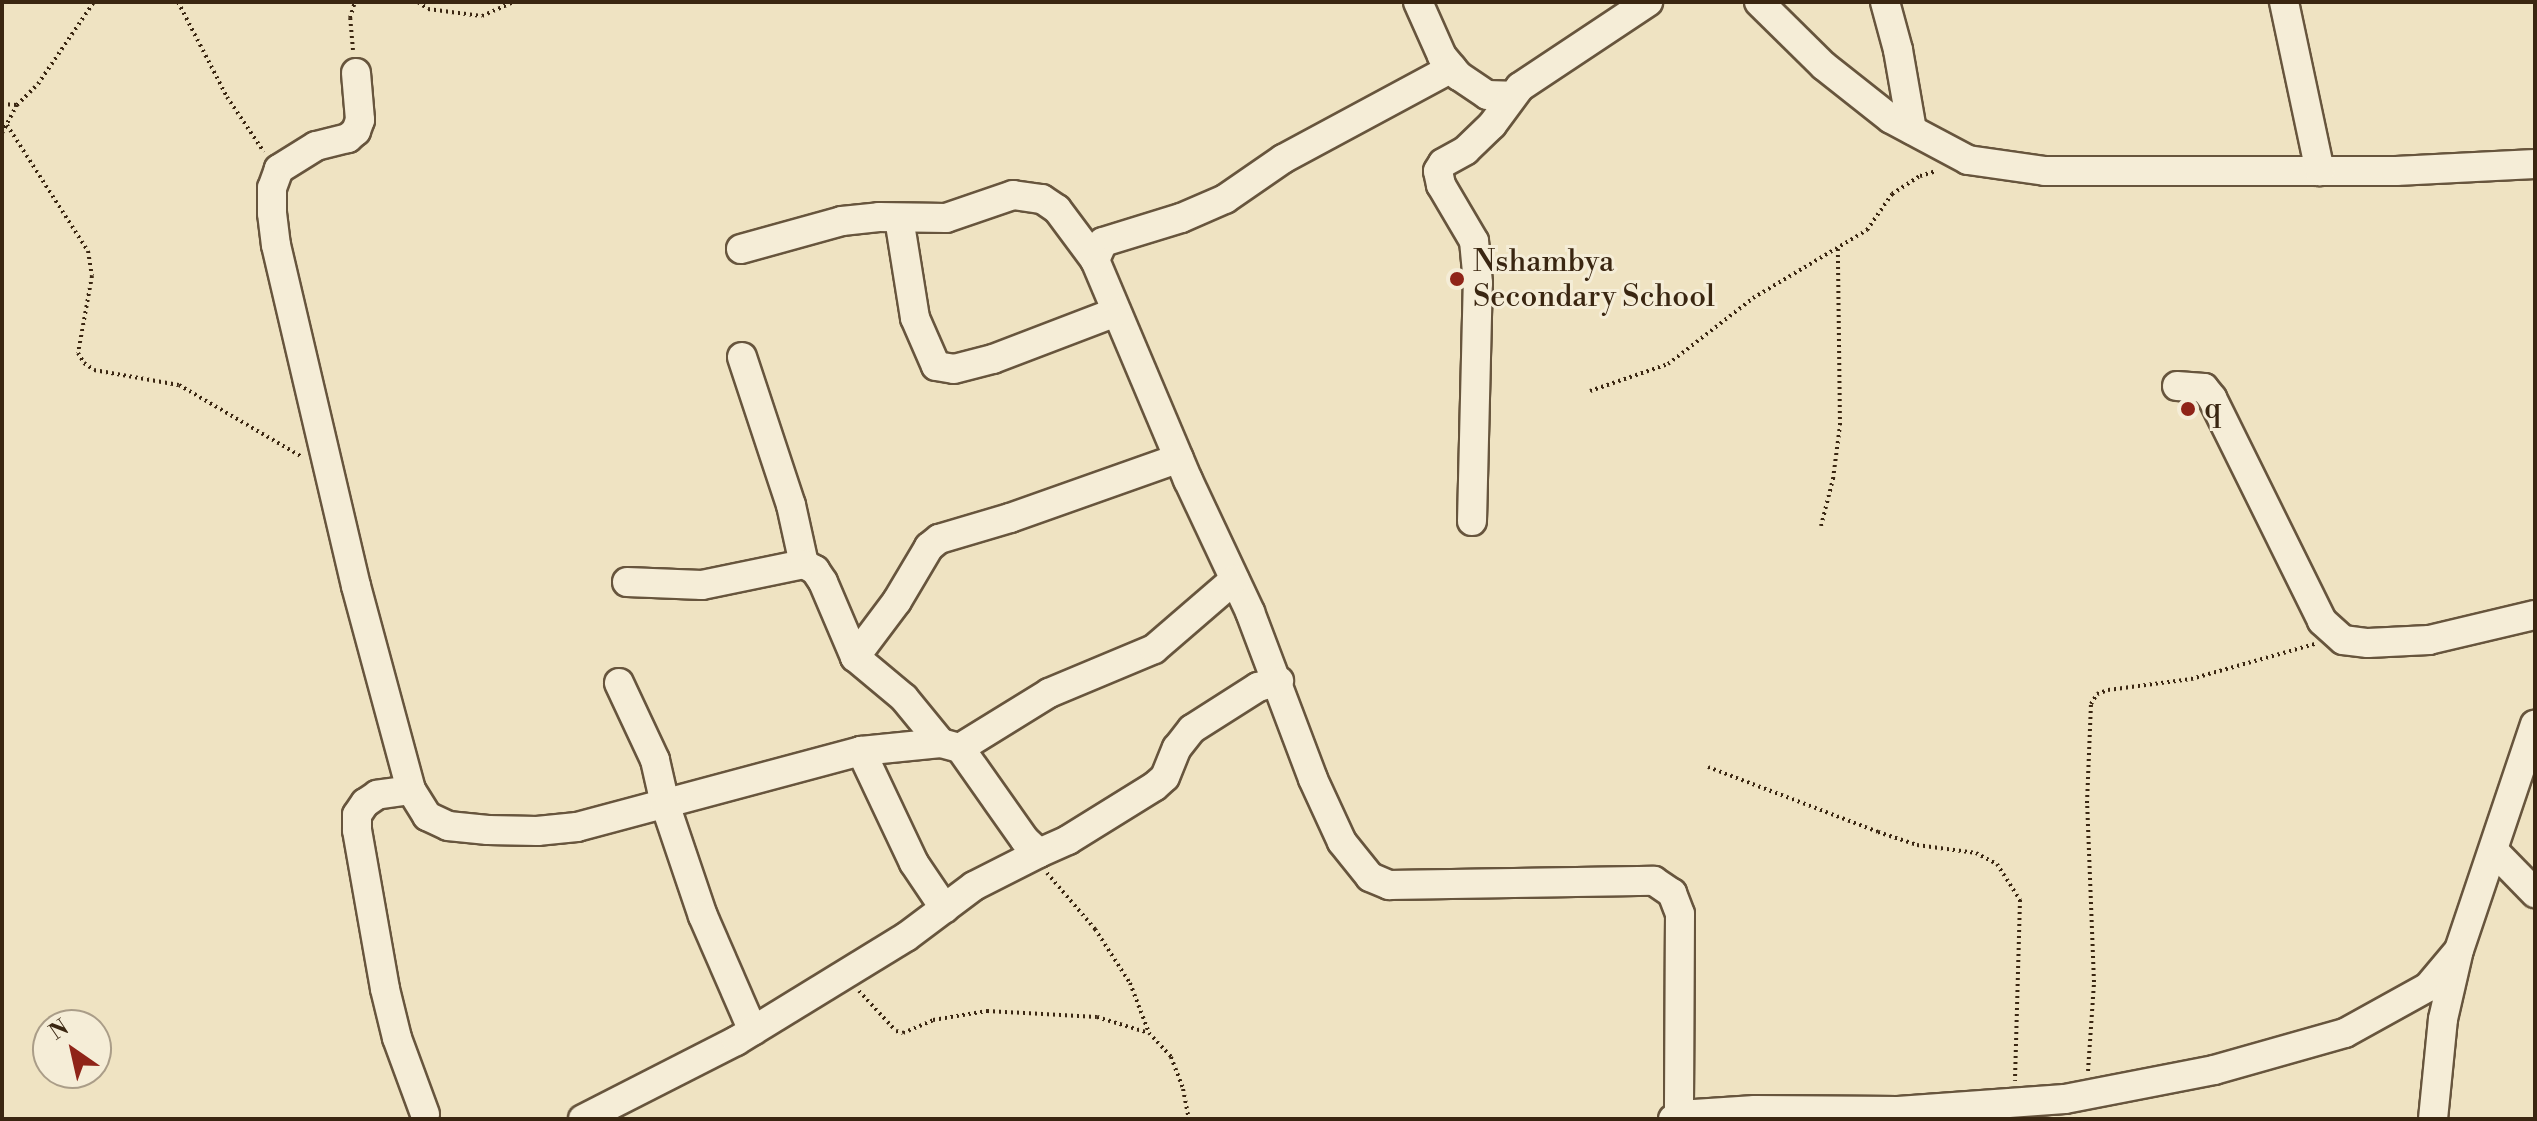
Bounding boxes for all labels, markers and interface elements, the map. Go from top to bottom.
place label: Nshambya Secondary School [1473,244,1715,314]
marker: Nshambya Secondary School [1448,270,1466,288]
place label: q [2204,391,2221,427]
marker: q [2179,400,2197,418]
north arrow [32,1009,112,1089]
text: N [45,1014,74,1046]

